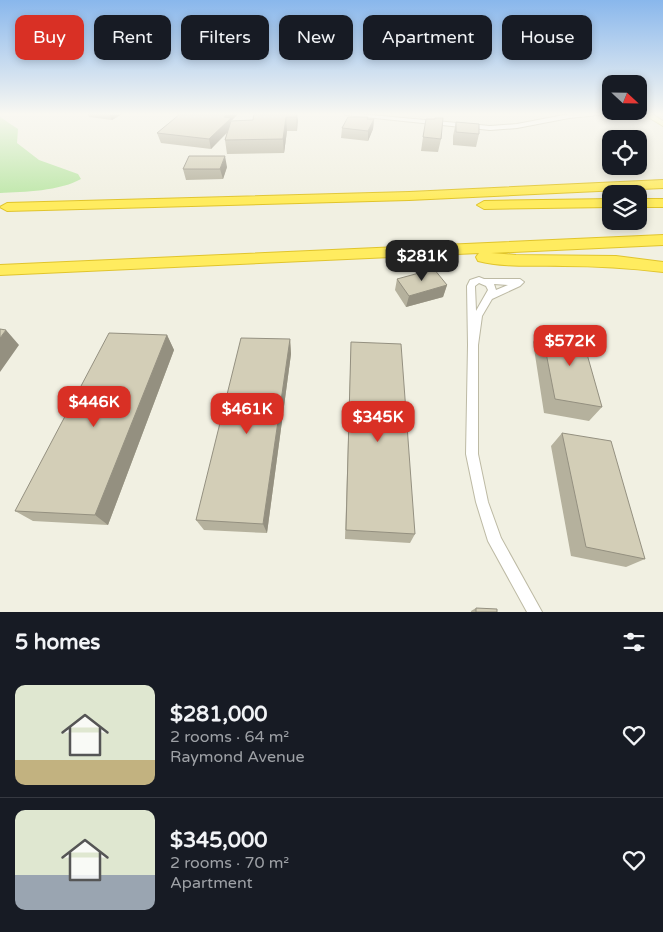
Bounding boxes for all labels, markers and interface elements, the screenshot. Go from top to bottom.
chip: Buy [15,15,84,60]
chip: Rent [94,15,171,60]
chip: Filters [181,15,269,60]
chip: New [279,15,353,60]
chip: Apartment [363,15,492,60]
chip: House [502,15,592,60]
north arrow [602,75,648,120]
map controls [602,75,647,230]
button: locate [602,130,647,175]
button: layers [602,185,647,230]
pin: $281K [387,240,457,282]
text: $281K [397,246,447,266]
pin: $572K [535,324,605,367]
text: $572K [545,331,595,351]
pin: $446K [59,386,129,428]
text: $446K [69,392,119,412]
pin: $461K [212,392,282,435]
text: $461K [222,399,272,419]
pin: $345K [343,400,413,443]
text: $345K [353,407,403,427]
icon: filters [620,628,648,656]
text: 5 homes [15,630,100,655]
text: $281,000 [170,702,268,727]
icon: home [55,705,115,765]
icon: heart [620,721,648,749]
text: 2 rooms · 64 m² [170,727,289,747]
text: Raymond Avenue [170,747,305,767]
text: $345,000 [170,828,267,853]
icon: home [55,830,115,890]
icon: heart [620,846,648,874]
text: 2 rooms · 70 m² [170,853,289,873]
text: Apartment [170,873,253,893]

